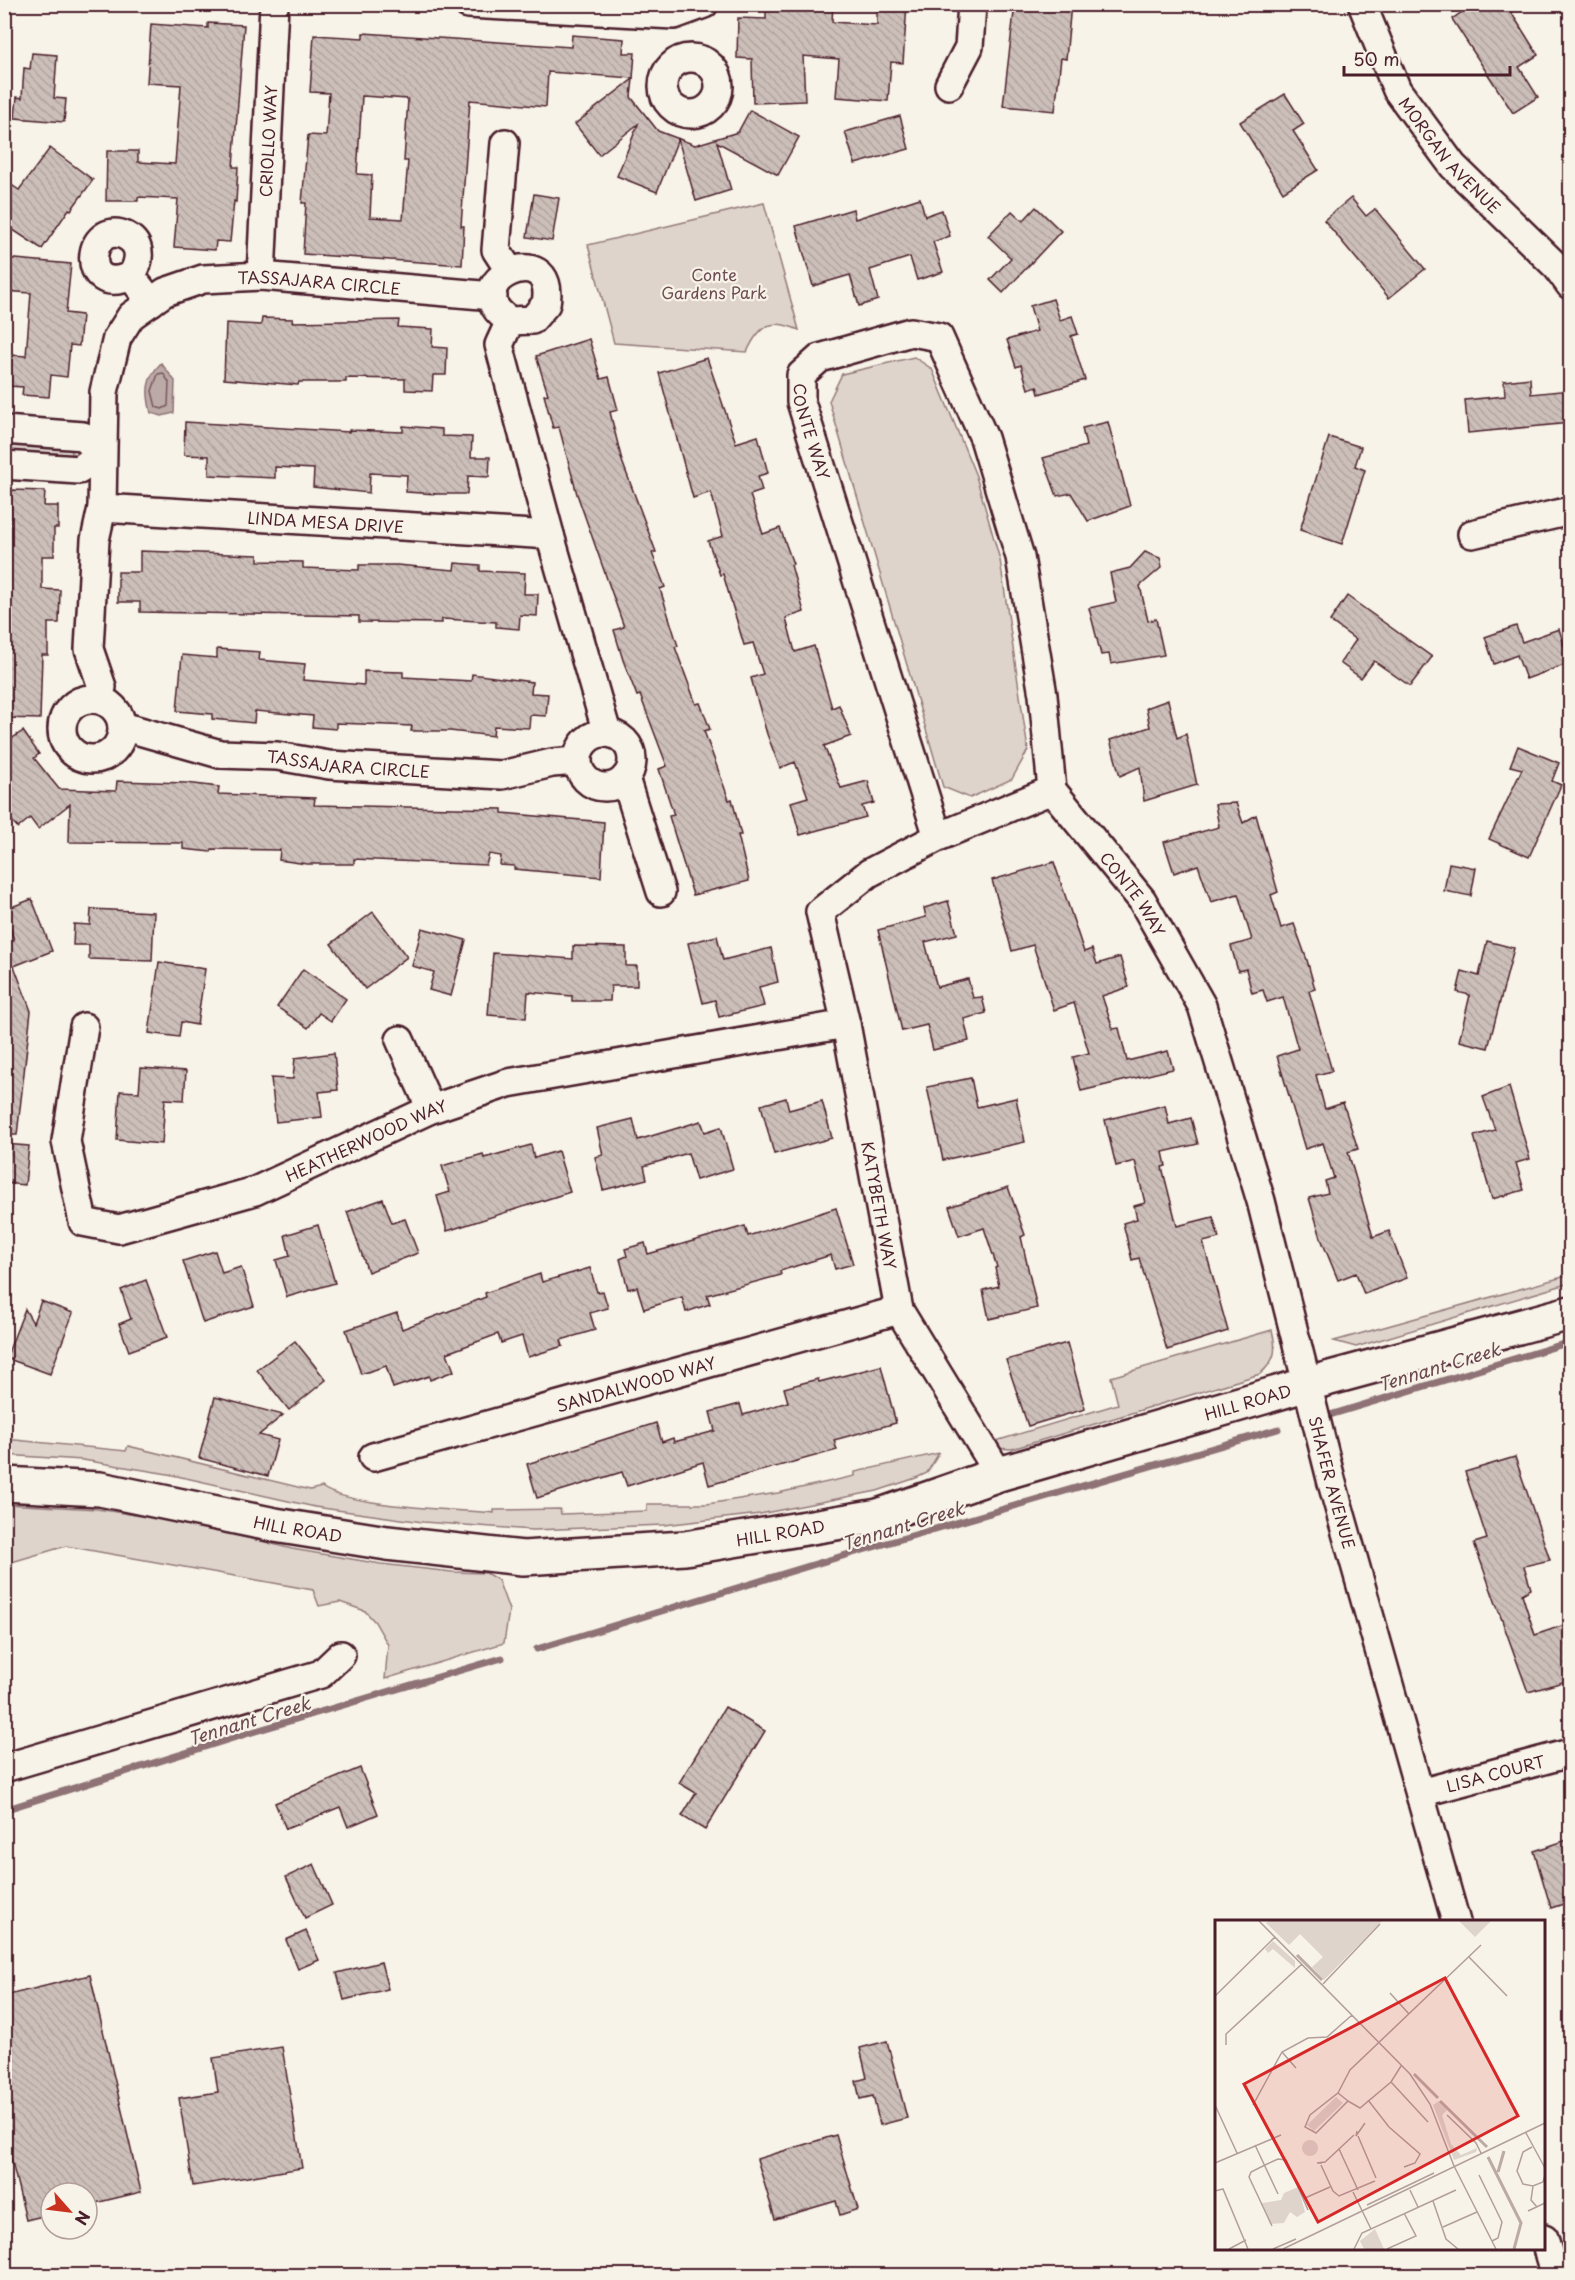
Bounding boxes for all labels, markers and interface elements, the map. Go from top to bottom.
scale bar [1344,39,1510,77]
text: 50 m [1353,45,1400,72]
street label: CRIOLLO WAY [253,85,282,198]
street label: MORGAN AVENUE [1394,92,1507,218]
park label: Conte Gardens Park [661,262,767,304]
street label: TASSAJARA CIRCLE [237,264,402,300]
street label: CONTE WAY [789,383,837,482]
street label: LINDA MESA DRIVE [247,505,405,538]
street label: TASSAJARA CIRCLE [267,744,431,783]
street label: CONTE WAY [1095,846,1172,940]
street label: HEATHERWOOD WAY [281,1093,450,1187]
street label: KATYBETH WAY [856,1139,903,1271]
water label: Tennant Creek [1375,1334,1504,1397]
street label: SANDALWOOD WAY [553,1350,719,1417]
street label: HILL ROAD [1201,1378,1294,1426]
street label: SHAFER AVENUE [1304,1413,1362,1551]
water label: Tennant Creek [839,1493,968,1556]
street label: HILL ROAD [251,1509,344,1548]
street label: HILL ROAD [734,1513,827,1551]
water label: Tennant Creek [185,1688,314,1751]
street label: LISA COURT [1443,1748,1547,1798]
inset map [1215,1920,1545,2250]
north arrow [39,2181,99,2241]
text: N [70,2207,97,2230]

